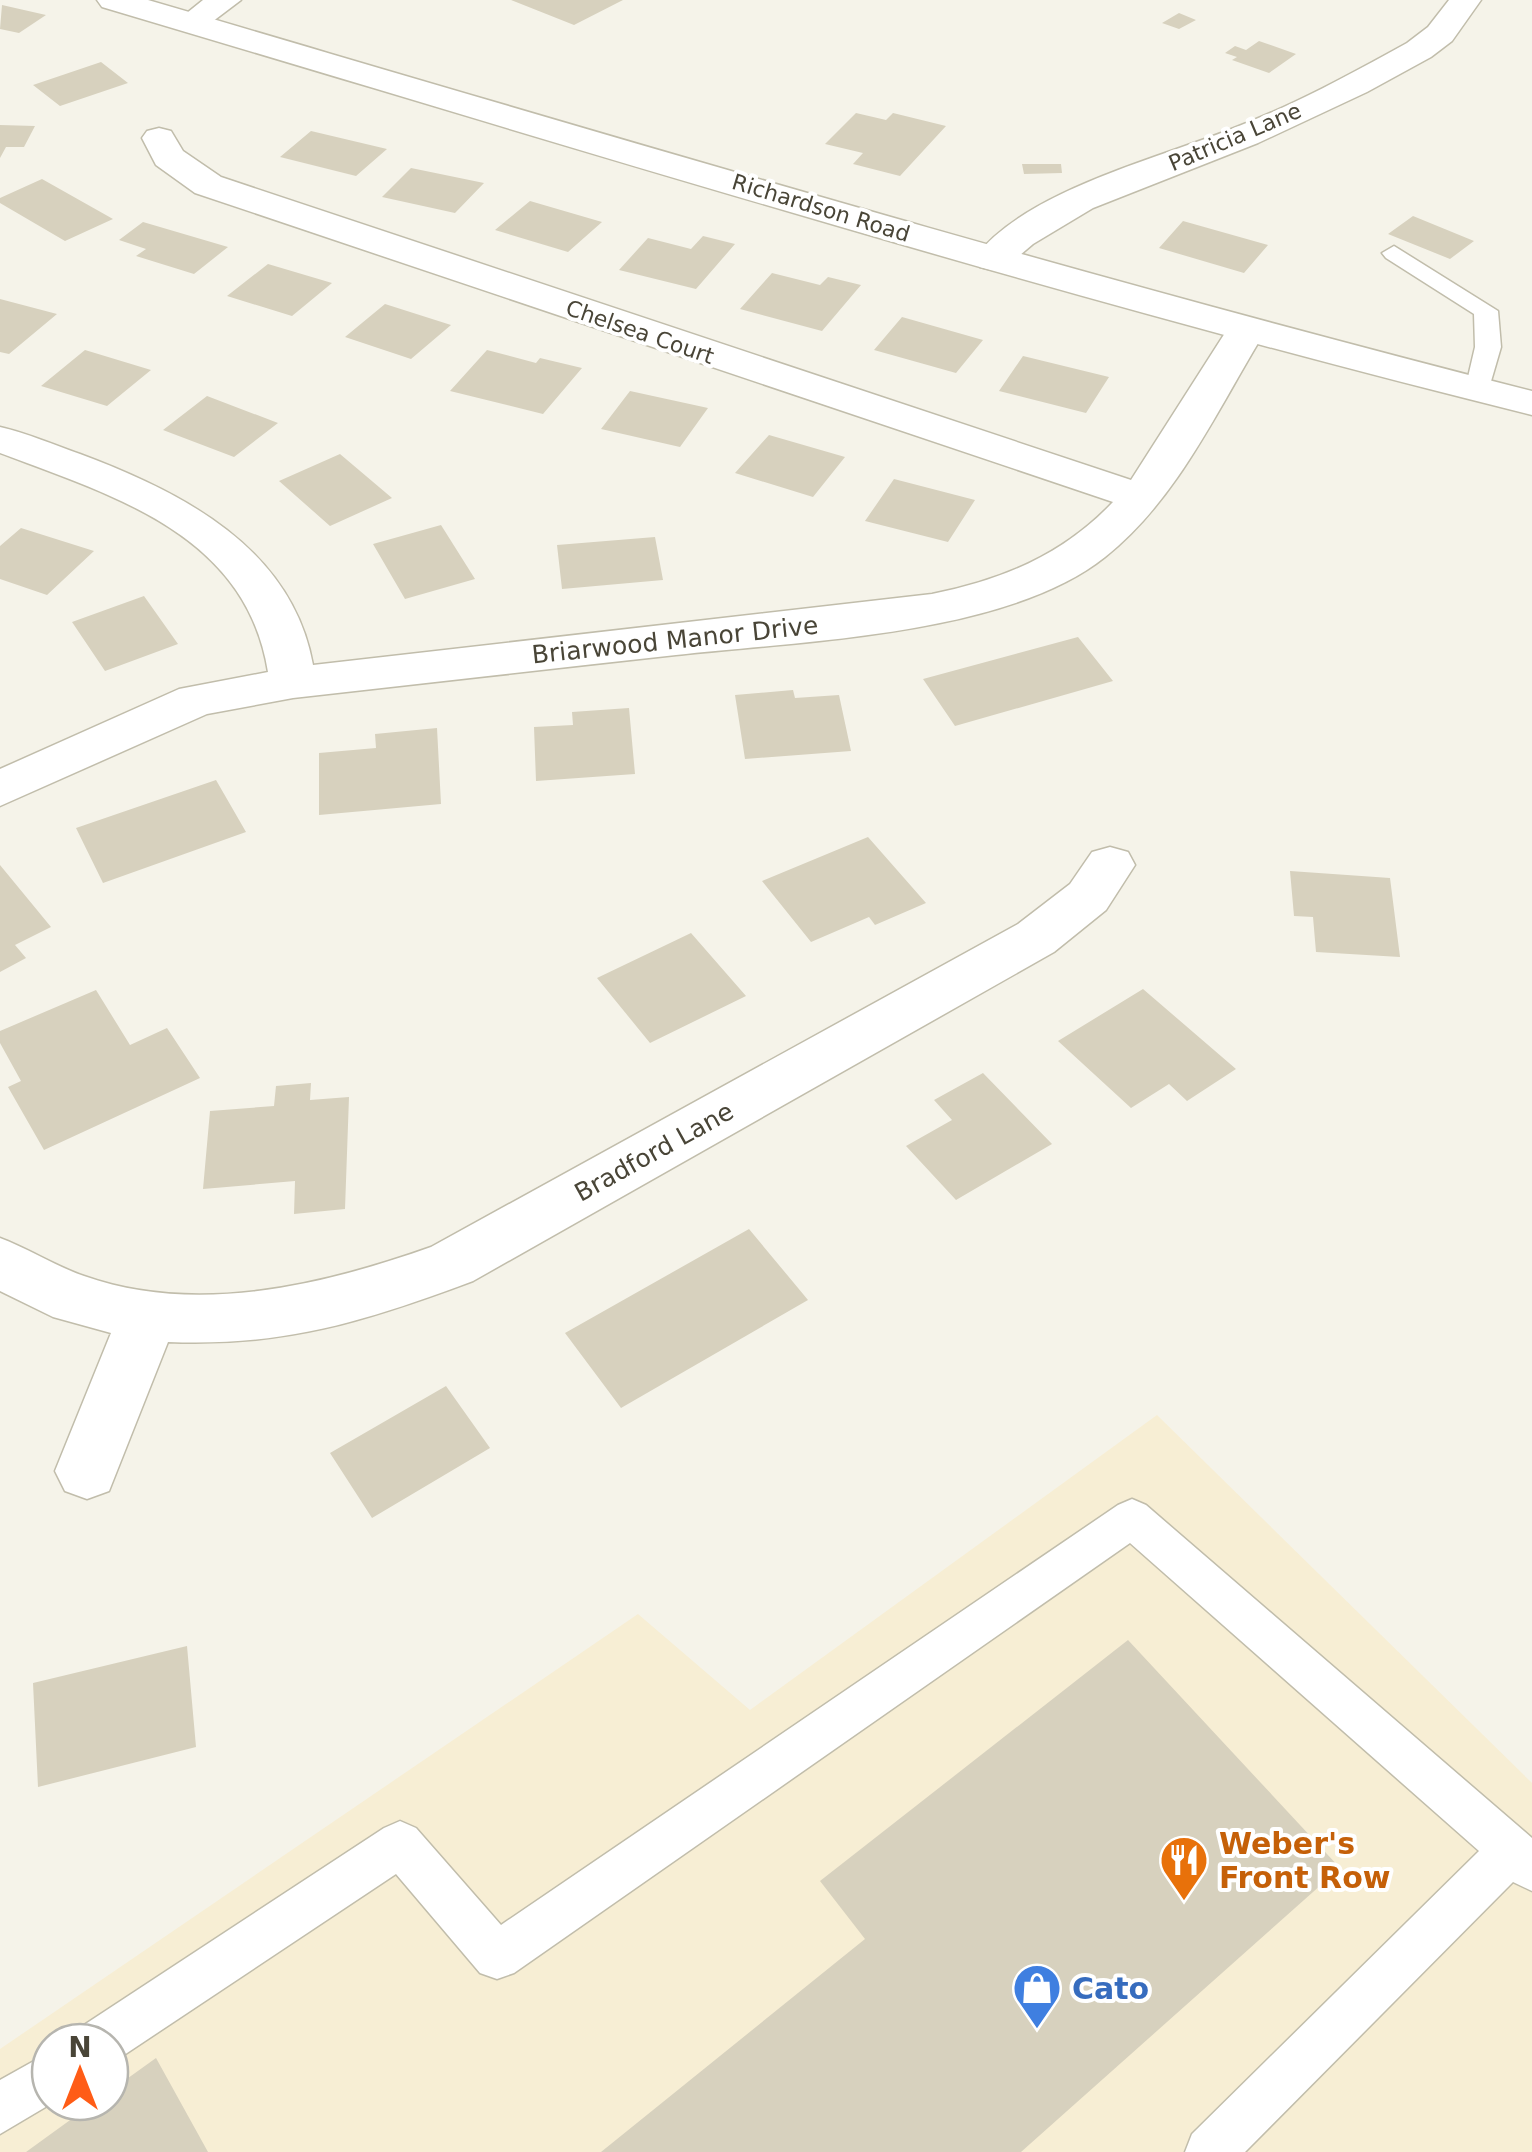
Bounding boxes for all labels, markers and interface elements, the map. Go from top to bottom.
street label: Patricia Lane [1165,98,1305,176]
street label: Richardson Road [729,169,913,247]
street label: Chelsea Court [563,295,718,369]
street label: Briarwood Manor Drive [530,611,820,669]
street label: Bradford Lane [570,1096,738,1208]
place label: Weber's Front Row [1219,1826,1391,1895]
restaurant icon: Weber's Front Row [1158,1834,1210,1902]
shop icon: Cato [1011,1962,1063,2030]
place label: Cato [1072,1971,1149,2006]
north arrow [30,2022,130,2122]
text: N [68,2031,92,2064]

